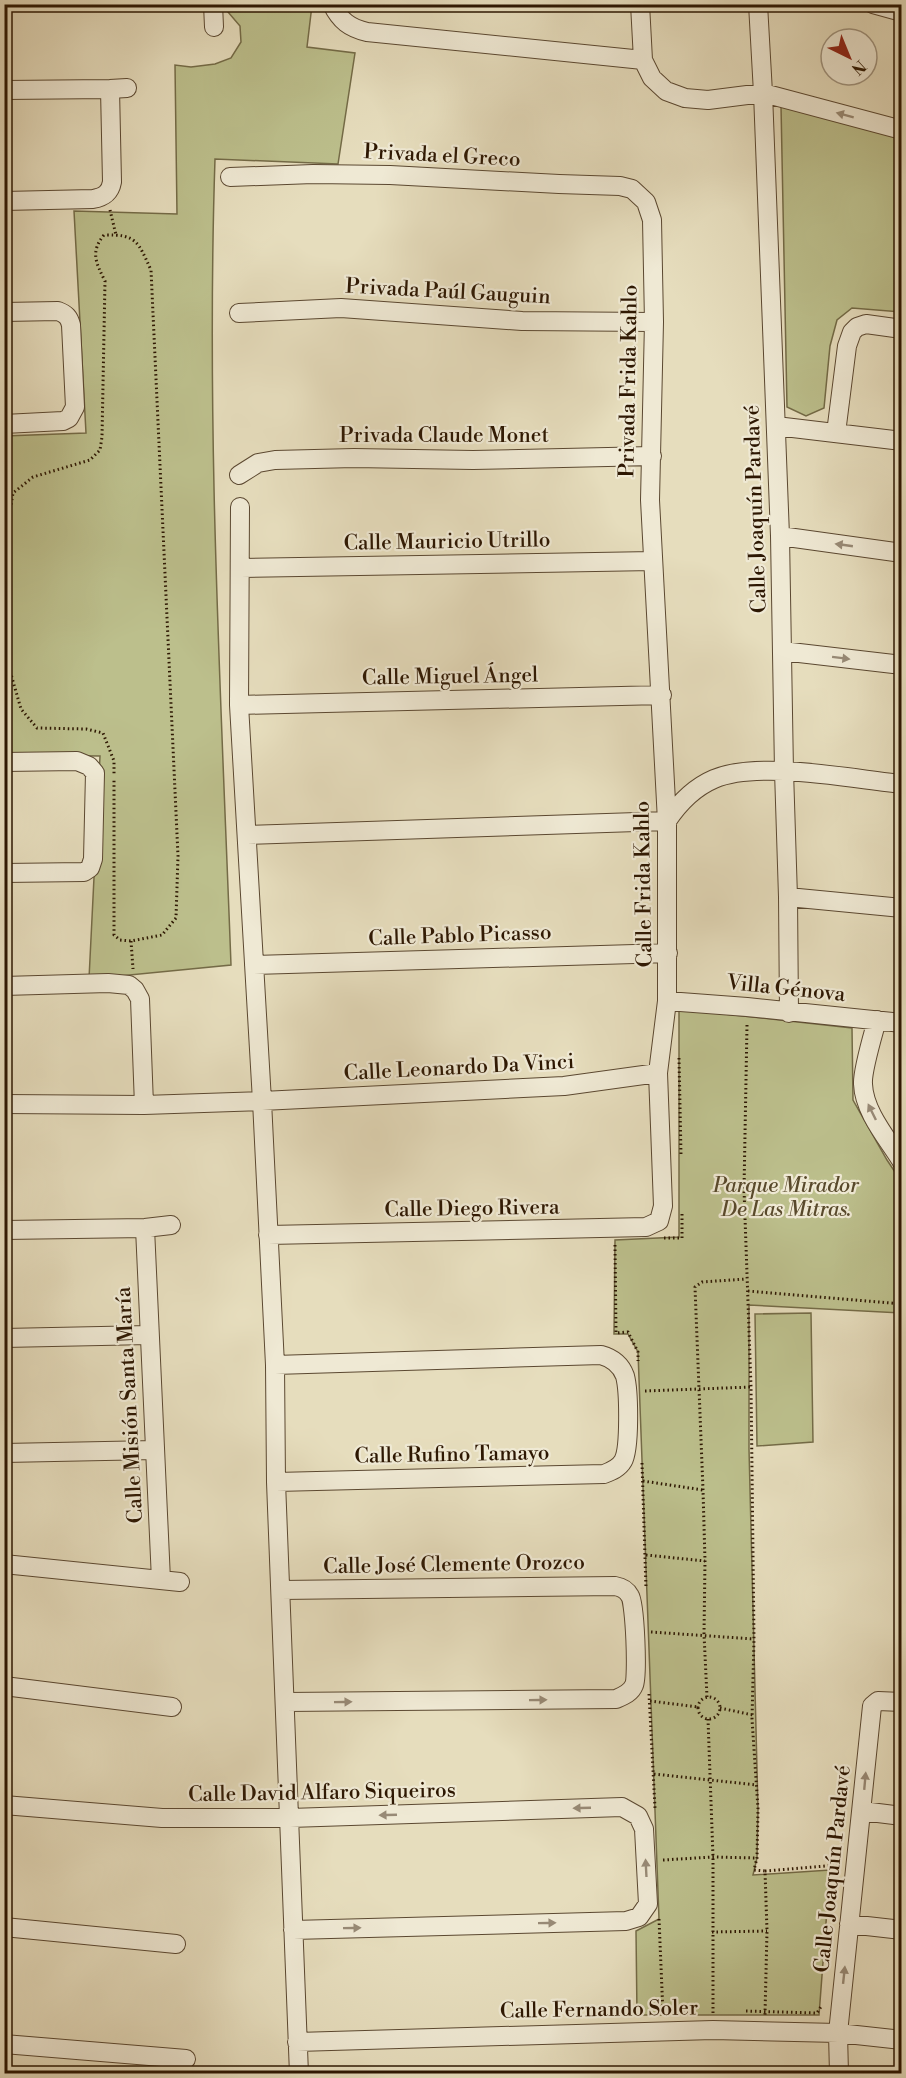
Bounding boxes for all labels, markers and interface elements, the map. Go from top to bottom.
north arrow [819,27,879,87]
text: N [847,56,870,79]
one-way arrow [836,109,854,119]
street label: Privada el Greco [363,139,521,173]
street label: Privada Paúl Gauguin [345,274,552,310]
street label: Privada Frida Kahlo [614,284,644,478]
street label: Calle Joaquín Pardavé [739,404,773,614]
street label: Privada Claude Monet [339,423,549,449]
street label: Calle Mauricio Utrillo [343,527,551,557]
one-way arrow [834,540,853,549]
one-way arrow [831,653,850,663]
street label: Calle Miguel Ángel [362,660,538,692]
street label: Calle Frida Kahlo [630,800,658,968]
street label: Calle Pablo Picasso [368,920,552,952]
street label: Villa Génova [724,970,847,1008]
street label: Calle Leonardo Da Vinci [343,1049,575,1087]
one-way arrow [867,1103,877,1120]
park label: Parque Mirador De Las Mitras. [712,1173,860,1223]
street label: Calle Diego Rivera [384,1194,560,1224]
street label: Calle Misión Santa María [111,1286,149,1524]
street label: Calle Rufino Tamayo [354,1440,550,1470]
street label: Calle José Clemente Orozco [323,1550,585,1580]
one-way arrow [529,1695,548,1705]
one-way arrow [334,1697,353,1707]
street label: Calle Joaquín Pardavé [809,1764,857,1974]
one-way arrow [860,1771,870,1790]
street label: Calle David Alfaro Siqueiros [188,1778,456,1808]
one-way arrow [573,1804,592,1813]
one-way arrow [378,1810,397,1820]
one-way arrow [641,1858,651,1877]
one-way arrow [537,1918,556,1928]
one-way arrow [342,1923,361,1933]
one-way arrow [839,1965,849,1984]
street label: Calle Fernando Soler [500,1995,698,2025]

